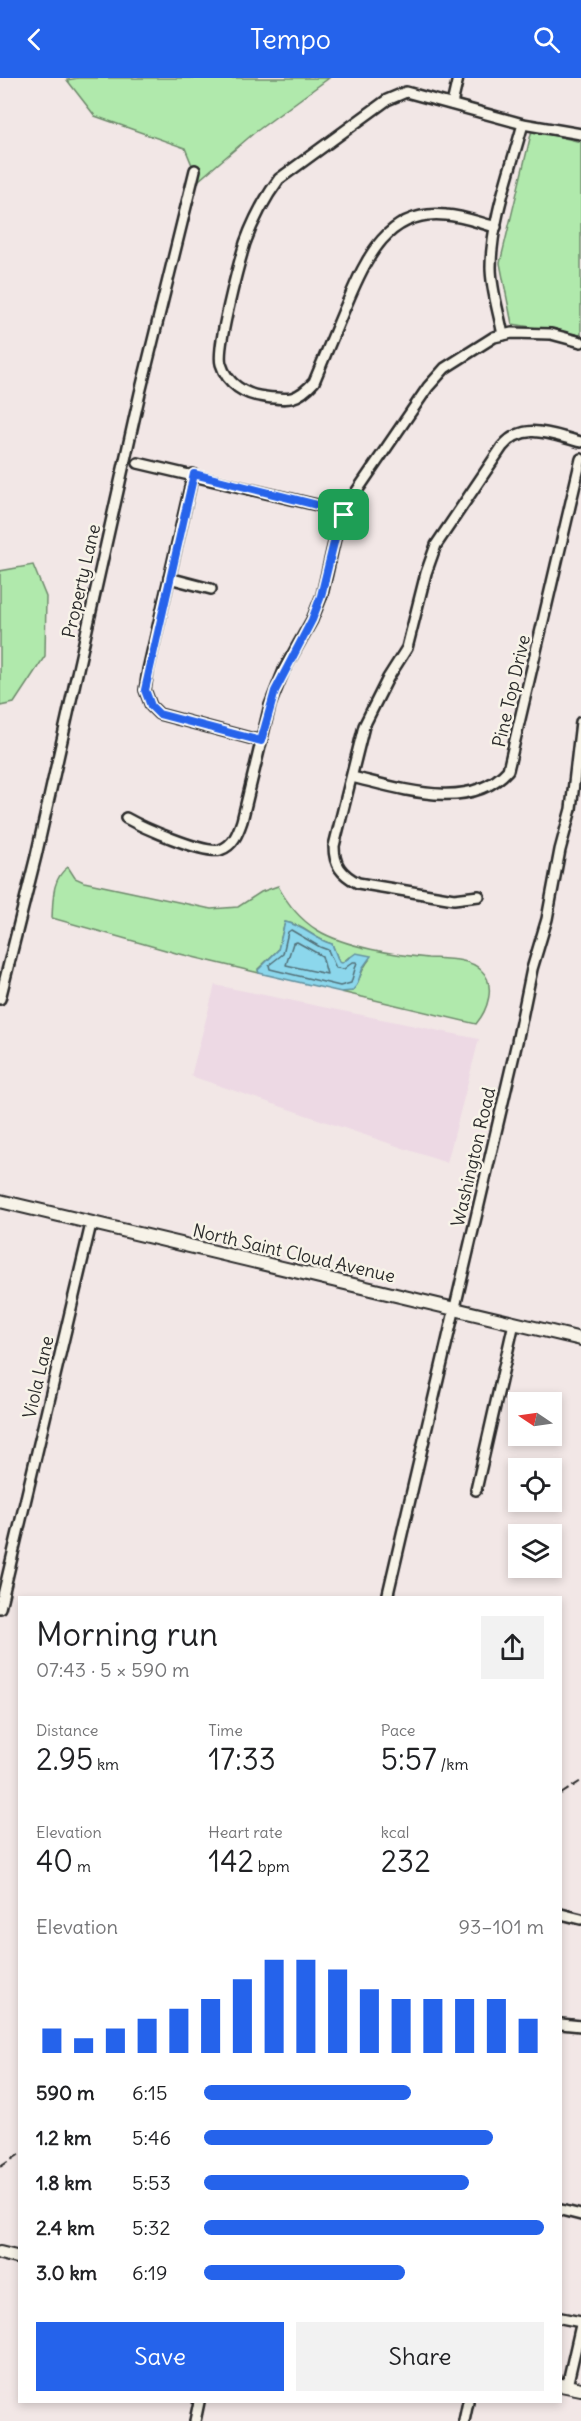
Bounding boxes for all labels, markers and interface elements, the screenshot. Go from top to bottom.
text: Tempo [250,22,331,56]
icon: back [18,23,51,56]
icon: search [530,23,563,56]
pin [318,489,369,540]
icon: arrive [327,498,360,531]
street label: Property Lane [57,522,105,640]
street label: Pine Top Drive [487,633,535,749]
street label: Washington Road [446,1085,500,1229]
street label: North Saint Cloud Avenue [191,1219,397,1287]
street label: Viola Lane [17,1333,59,1421]
north arrow [508,1392,562,1446]
map controls [508,1392,562,1578]
button: locate [508,1458,562,1512]
button: layers [508,1524,562,1578]
text: Morning run [36,1613,218,1655]
button: share [481,1616,544,1679]
text: 07:43 · 5 × 590 m [36,1657,190,1682]
text: Distance [36,1720,98,1740]
text: Time [208,1720,243,1740]
text: Pace [381,1720,415,1740]
text: 2.95 [36,1740,93,1778]
text: 17:33 [208,1740,276,1778]
text: 5:57 [381,1740,437,1778]
text: km [93,1754,119,1774]
text: /km [437,1754,468,1774]
text: Elevation [36,1822,102,1842]
text: Heart rate [208,1822,283,1842]
text: kcal [381,1822,409,1842]
text: 40 [36,1842,73,1880]
text: 142 [208,1842,254,1880]
text: 232 [381,1842,431,1880]
text: m [73,1856,91,1876]
text: bpm [254,1856,290,1876]
text: Elevation [36,1914,118,1939]
text: 93–101 m [458,1914,544,1939]
text: 590 m [36,2080,94,2105]
text: 6:15 [132,2080,168,2105]
text: 1.2 km [36,2125,92,2150]
text: 5:46 [132,2125,171,2150]
text: 1.8 km [36,2170,92,2195]
text: 5:53 [132,2170,171,2195]
text: 2.4 km [36,2215,95,2240]
text: 5:32 [132,2215,170,2240]
text: 3.0 km [36,2260,97,2285]
text: 6:19 [132,2260,168,2285]
button: Save [36,2322,284,2391]
button: Share [296,2322,544,2391]

